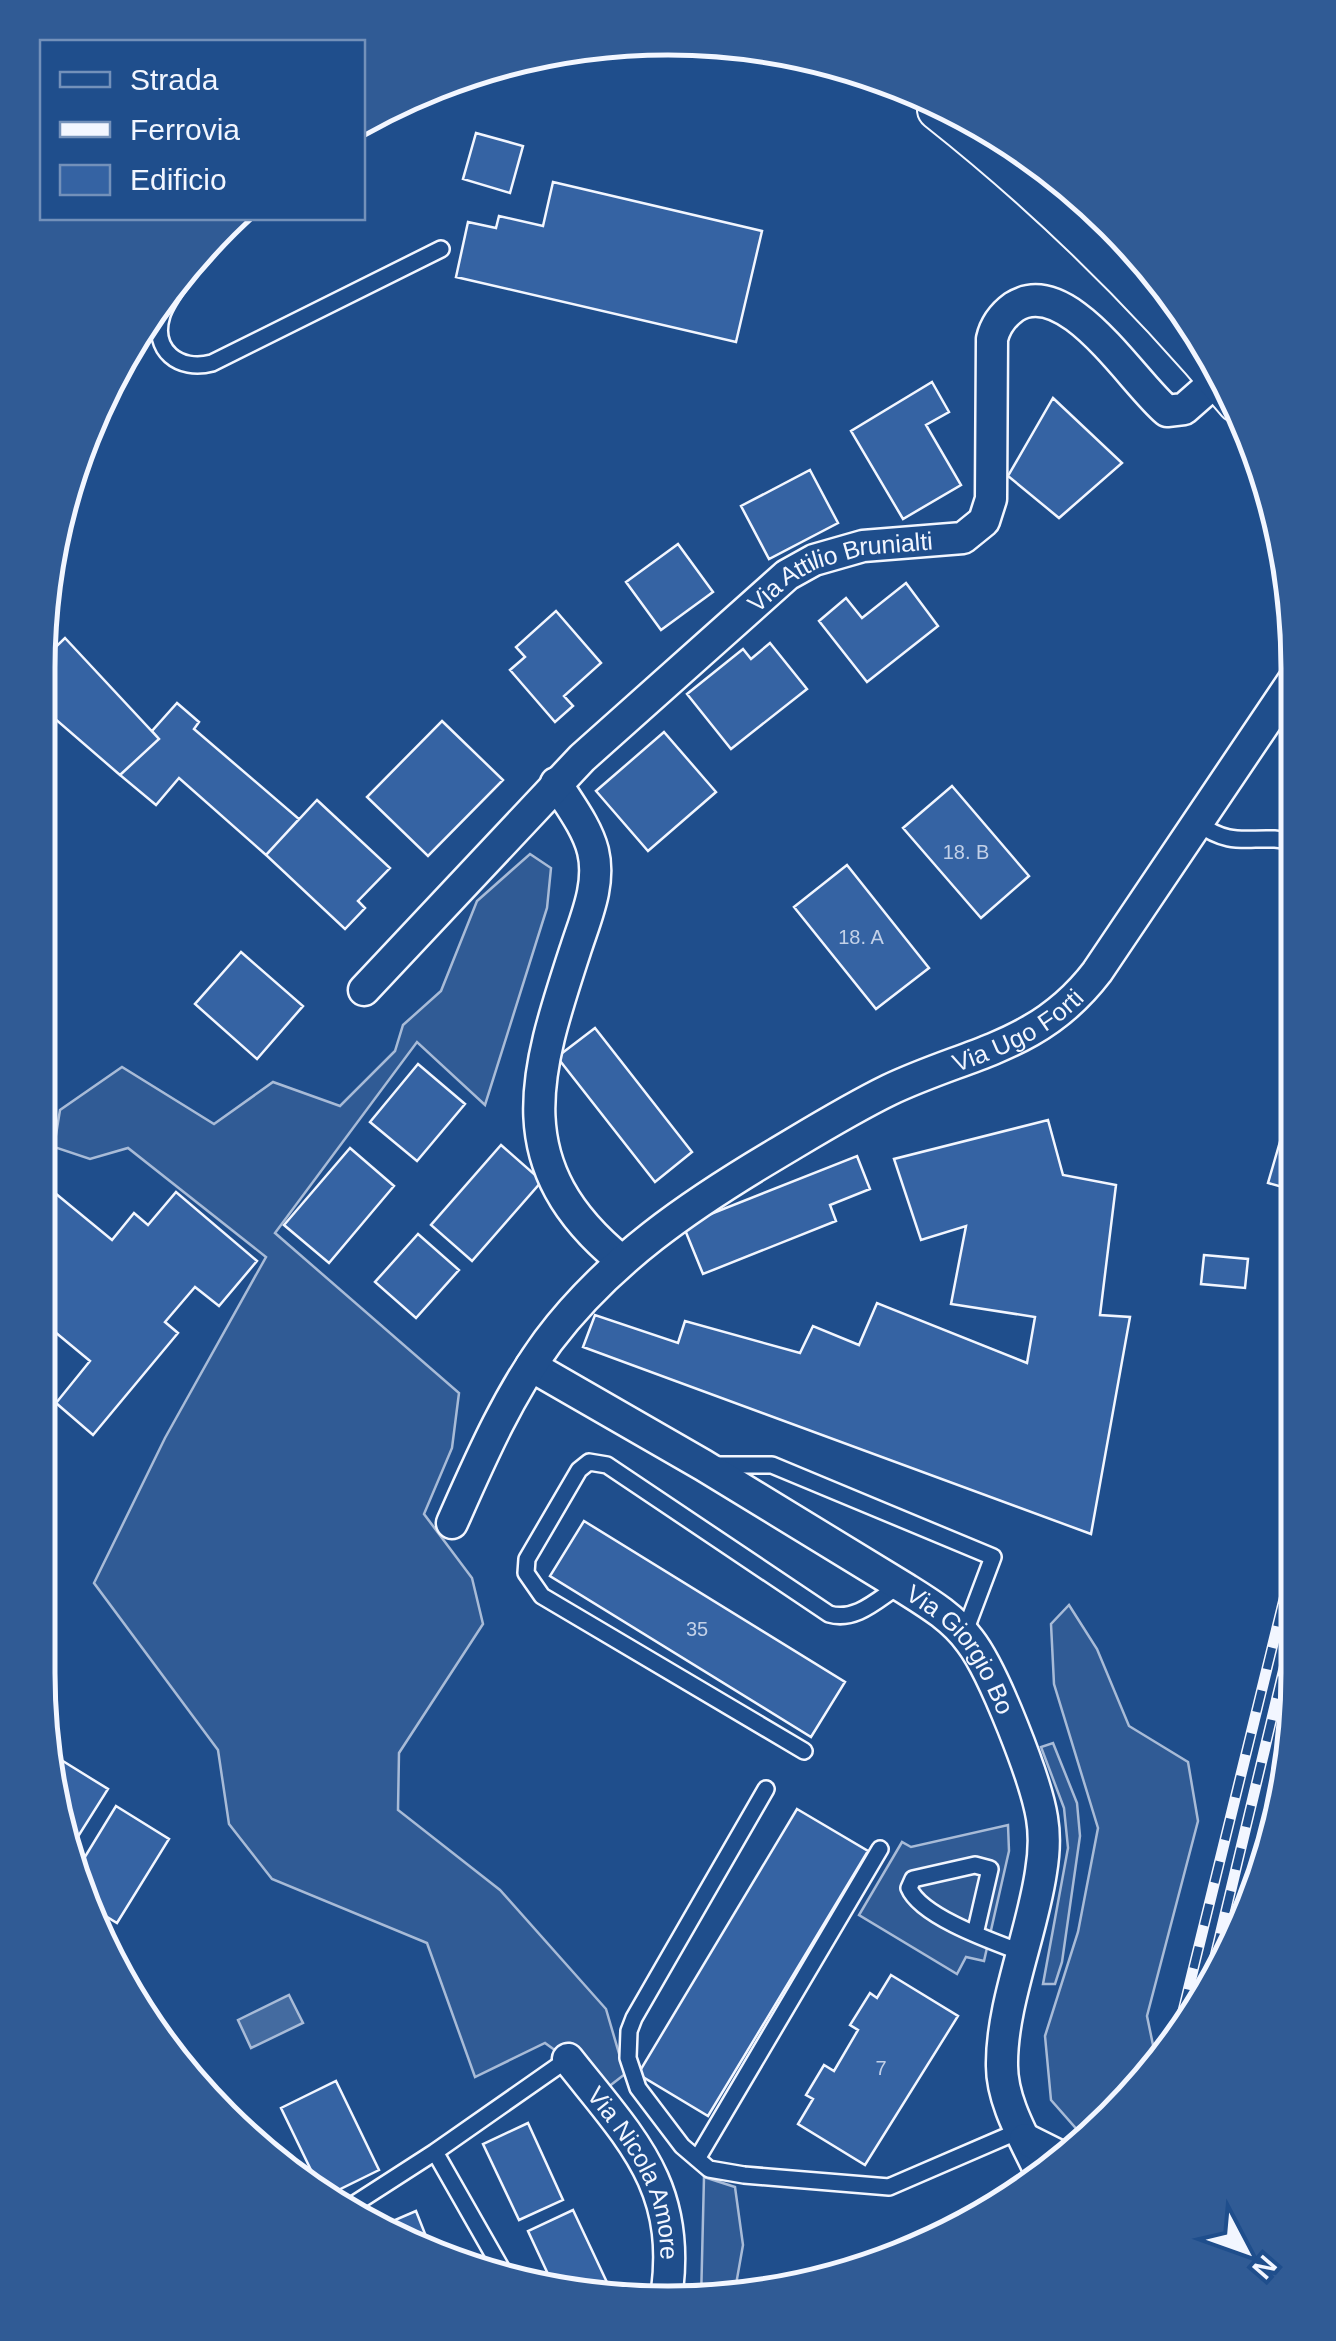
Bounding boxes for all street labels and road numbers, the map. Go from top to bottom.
street label: Via Attilio Brunialti [742,526,934,617]
street label: Via Ugo Forti [949,983,1089,1077]
street label: Via Giorgio Bo [901,1579,1020,1718]
street label: Via Nicola Amore [582,2081,683,2260]

